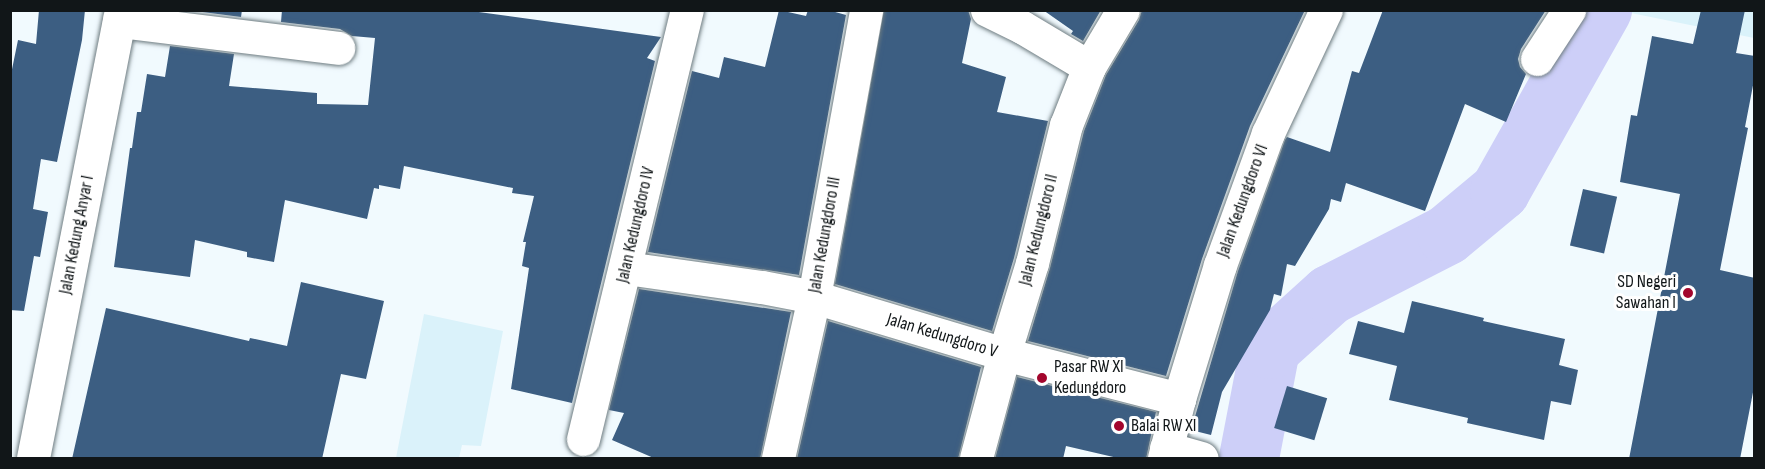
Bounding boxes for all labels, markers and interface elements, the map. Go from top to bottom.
street label: Jalan Kedungdoro VI [1213,142,1273,260]
street label: Jalan Kedungdoro IV [612,165,660,285]
street label: Jalan Kedungdoro II [1015,172,1063,288]
street label: Jalan Kedung Anyar I [55,174,99,296]
street label: Jalan Kedungdoro III [804,175,846,295]
place label: SD Negeri Sawahan I [1616,272,1676,314]
marker: SD Negeri Sawahan I [1681,286,1695,300]
street label: Jalan Kedungdoro V [884,309,1000,363]
place label: Pasar RW XI Kedungdoro [1054,357,1126,400]
marker: Pasar RW XI Kedungdoro [1035,371,1049,385]
place label: Balai RW XI [1131,415,1196,437]
marker: Balai RW XI [1112,419,1126,433]

